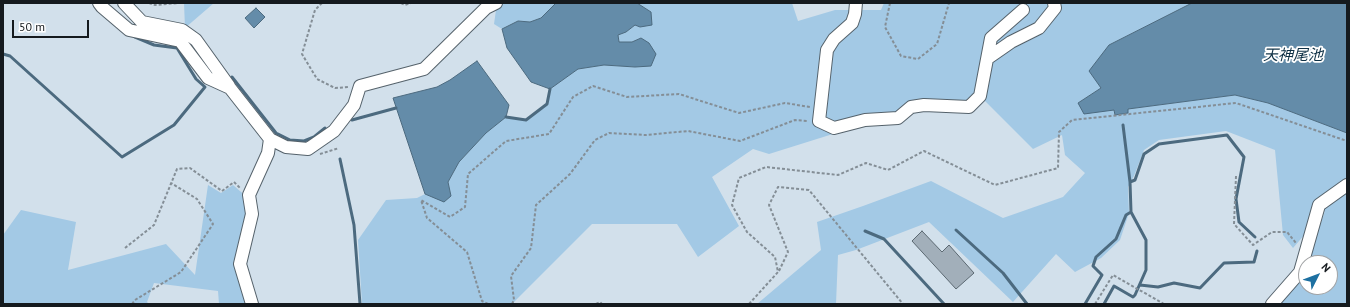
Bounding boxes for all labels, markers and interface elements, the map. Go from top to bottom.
scale bar [14,12,91,38]
text: 50 m [19,19,45,34]
water label: 天神尾池 [1263,47,1323,65]
north arrow [1298,255,1338,295]
text: N [1319,260,1334,275]

